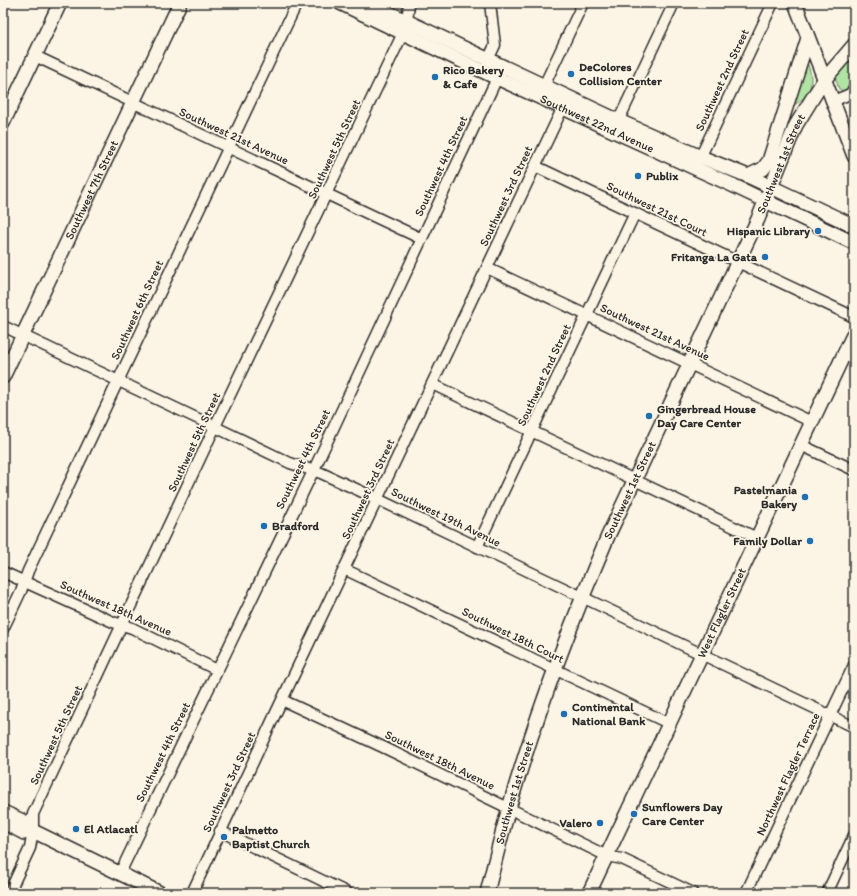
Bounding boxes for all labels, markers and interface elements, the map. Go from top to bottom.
street label: Southwest 2nd Street [692,26,752,133]
place label: DeColores Collision Center [579,60,662,88]
place label: Rico Bakery & Cafe [443,63,504,91]
marker: DeColores Collision Center [566,69,576,79]
marker: Rico Bakery & Cafe [430,72,440,82]
street label: Southwest 22nd Avenue [538,92,656,156]
street label: Southwest 5th Street [305,96,363,201]
street label: Southwest 21st Avenue [177,104,291,168]
street label: Southwest 1st Street [754,111,808,216]
street label: Southwest 4th Street [412,113,471,219]
street label: Southwest 7th Street [62,138,121,242]
street label: Southwest 3rd Street [477,143,536,248]
place label: Publix [646,169,679,183]
marker: Publix [633,171,643,181]
street label: Southwest 21st Court [604,178,710,240]
place label: Hispanic Library [727,224,810,239]
marker: Hispanic Library [813,226,823,236]
place label: Fritanga La Gata [671,250,758,265]
marker: Fritanga La Gata [760,252,770,262]
street label: Southwest 6th Street [108,257,166,362]
street label: Southwest 21st Avenue [598,300,712,364]
street label: Southwest 2nd Street [514,321,574,428]
street label: Southwest 5th Street [165,389,223,494]
place label: Gingerbread House Day Care Center [657,402,756,431]
street label: Southwest 4th Street [273,406,333,511]
marker: Gingerbread House Day Care Center [644,411,654,421]
street label: Southwest 3rd Street [339,436,398,541]
street label: Southwest 1st Street [600,439,659,542]
place label: Pastelmania Bakery [734,483,797,512]
street label: Southwest 19th Avenue [389,484,503,550]
marker: Pastelmania Bakery [800,492,810,502]
place label: Bradford [272,519,320,533]
marker: Bradford [259,521,269,531]
place label: Family Dollar [733,534,802,549]
marker: Family Dollar [805,536,815,546]
street label: West Flagler Street [694,565,749,660]
street label: Southwest 18th Avenue [58,577,174,639]
street label: Southwest 18th Court [460,604,567,666]
street label: Southwest 5th Street [27,682,85,787]
street label: Southwest 4th Street [133,699,193,804]
place label: Continental National Bank [572,700,646,728]
marker: Continental National Bank [559,709,569,719]
street label: Northwest Flagler Terrace [753,710,823,838]
street label: Southwest 18th Avenue [383,727,497,793]
street label: Southwest 3rd Street [200,729,259,834]
street label: Southwest 1st Street [493,739,536,846]
place label: Sunflowers Day Care Center [642,800,723,828]
marker: Sunflowers Day Care Center [629,809,639,819]
place label: Valero [559,816,592,830]
marker: Valero [595,818,605,828]
place label: El Atlacatl [84,822,139,836]
place label: Palmetto Baptist Church [232,823,310,852]
marker: El Atlacatl [71,824,81,834]
marker: Palmetto Baptist Church [219,832,229,842]

